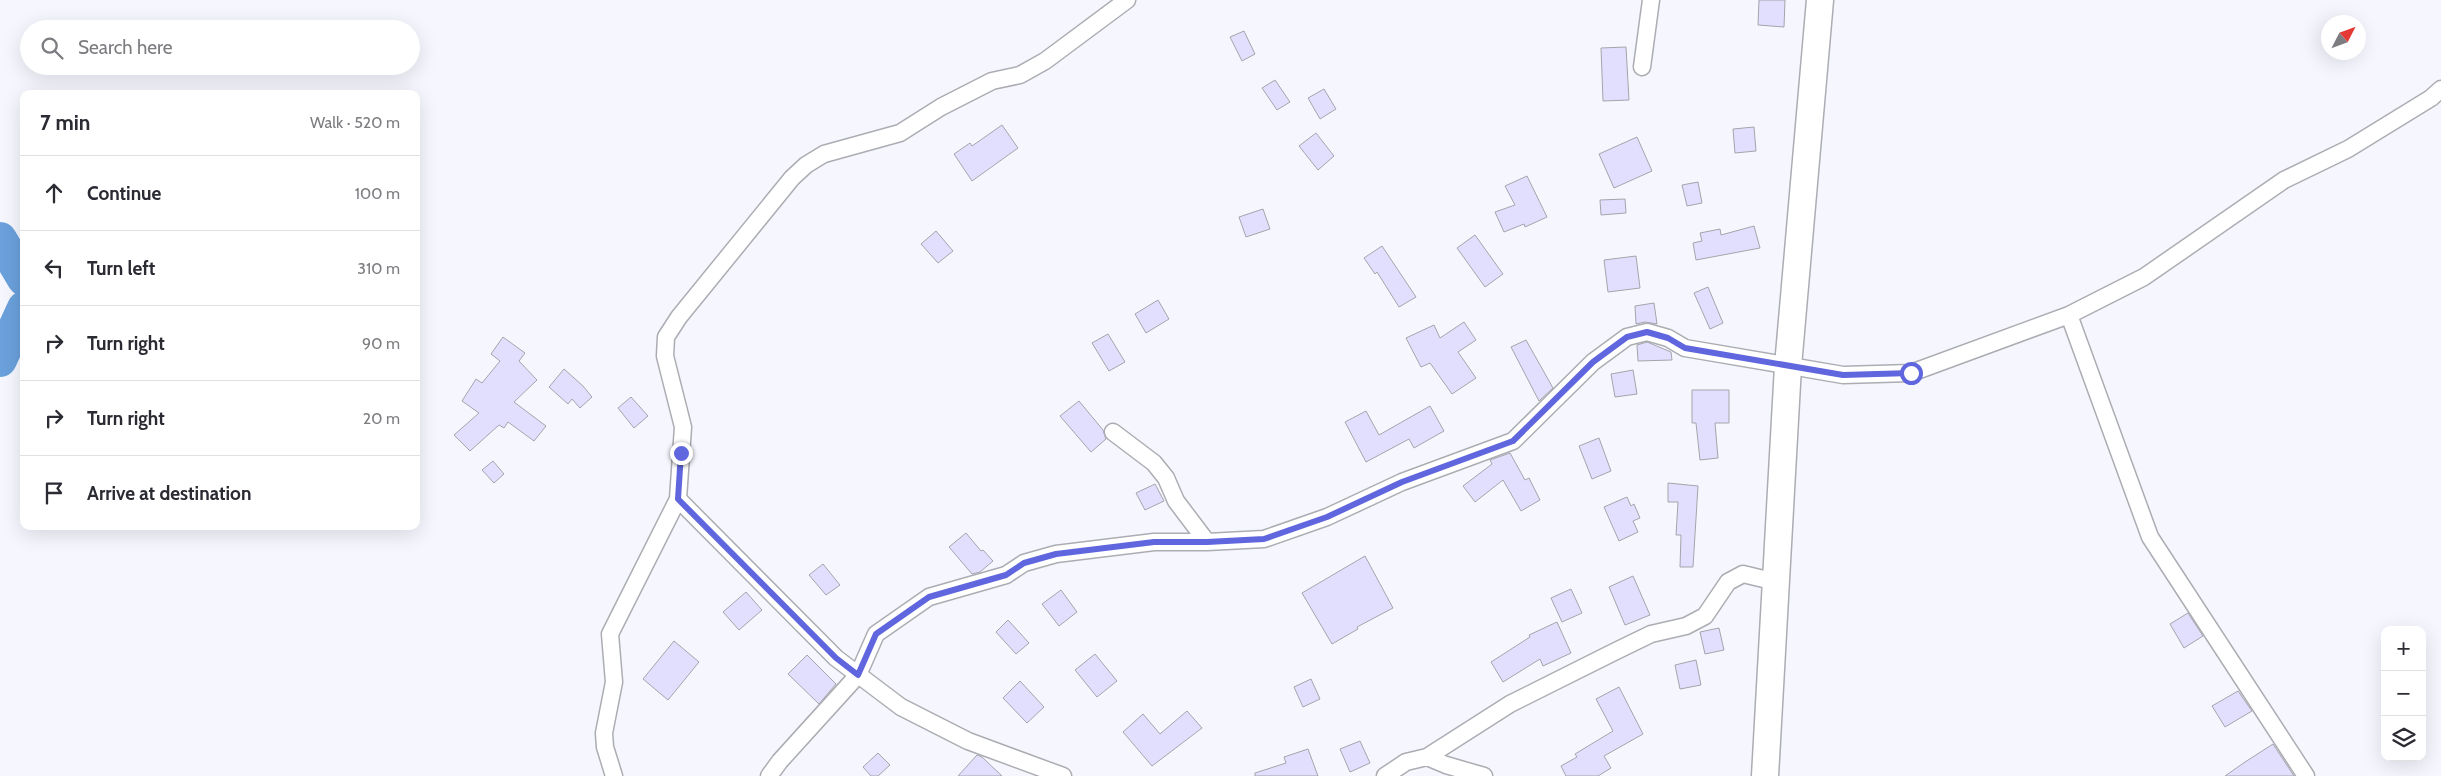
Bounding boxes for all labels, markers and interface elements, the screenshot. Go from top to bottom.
north arrow [2321,15,2366,60]
search box [20,20,420,75]
icon: search [38,34,66,62]
text: Search here [78,36,172,59]
text: 7 min [40,110,90,135]
text: Walk · 520 m [310,113,400,132]
icon: ahead [40,179,68,207]
text: Continue [87,182,161,205]
text: 100 m [355,184,400,203]
icon: left [40,254,68,282]
text: Turn left [87,257,155,280]
text: 310 m [357,259,400,278]
icon: right [40,329,68,357]
text: Turn right [87,332,165,355]
text: 90 m [362,334,400,353]
route start [1900,362,1923,385]
icon: right [40,404,68,432]
text: Turn right [87,407,165,430]
text: 20 m [363,409,400,428]
route end [670,442,693,465]
icon: arrive [40,479,68,507]
text: Arrive at destination [87,482,251,505]
map controls [2381,626,2426,761]
button: + [2381,626,2426,671]
button: − [2381,671,2426,716]
button: layers [2381,716,2426,761]

